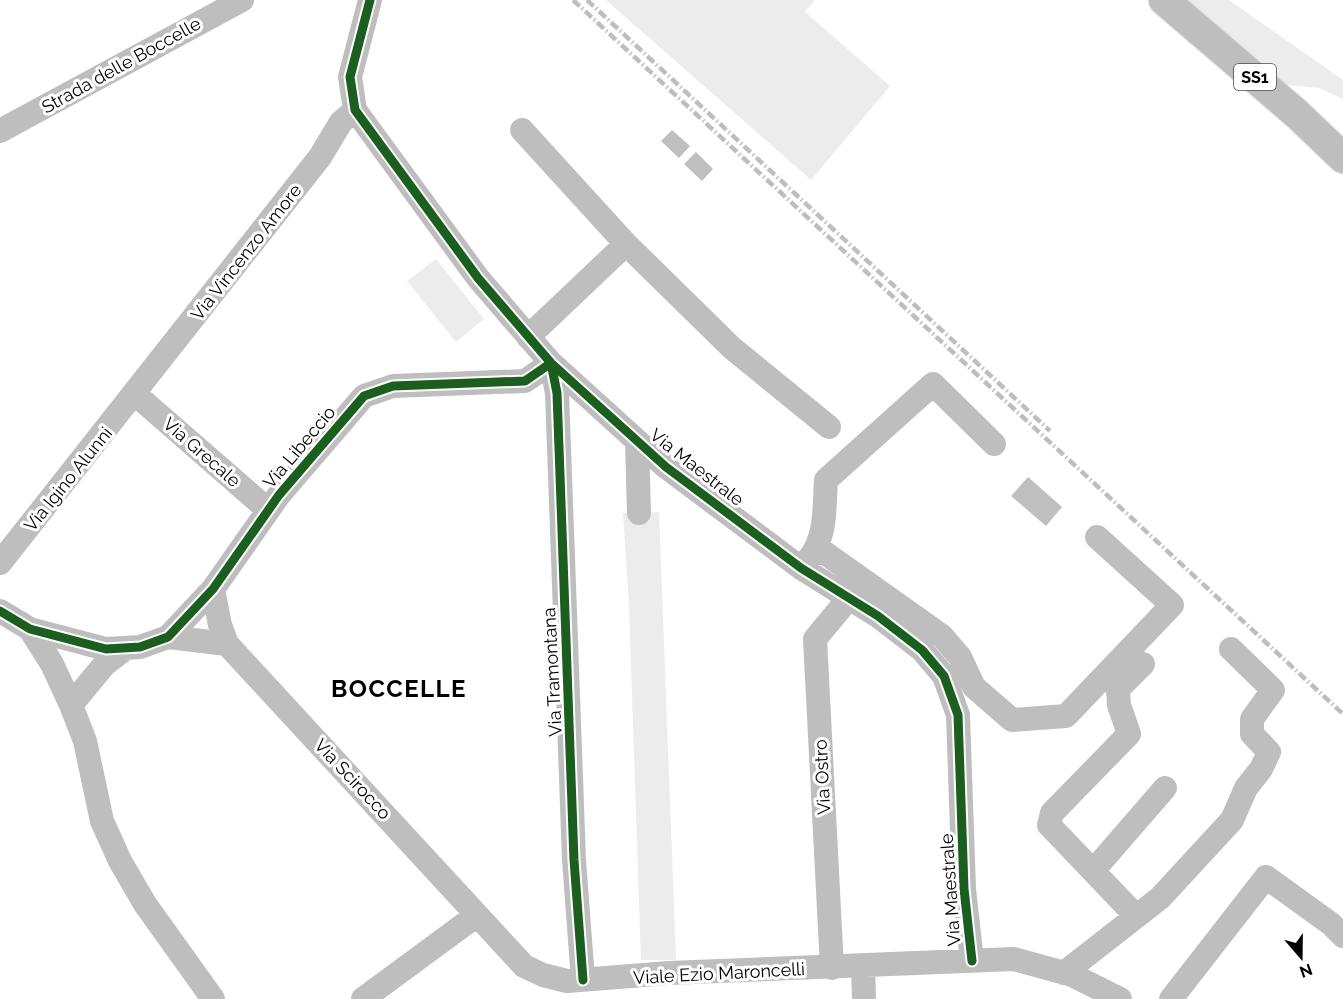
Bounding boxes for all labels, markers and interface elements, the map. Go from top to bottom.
street label: Strada delle Boccelle [38,12,204,117]
road number: SS1 [1234,64,1276,90]
street label: Via Vincenzo Amore [186,179,306,324]
street label: Via Libeccio [259,401,340,492]
street label: Via Grecale [159,413,245,491]
street label: Via Igino Alunni [20,423,116,535]
street label: Via Maestrale [646,424,748,510]
street label: Via Tramontana [538,607,566,737]
district label: BOCCELLE [331,674,467,703]
street label: Via Scirocco [310,734,396,824]
street label: Via Ostro [810,738,834,815]
street label: Via Maestrale [936,833,964,947]
north arrow [1271,927,1331,987]
street label: Viale Ezio Maroncelli [633,958,805,988]
text: N [1297,960,1315,982]

